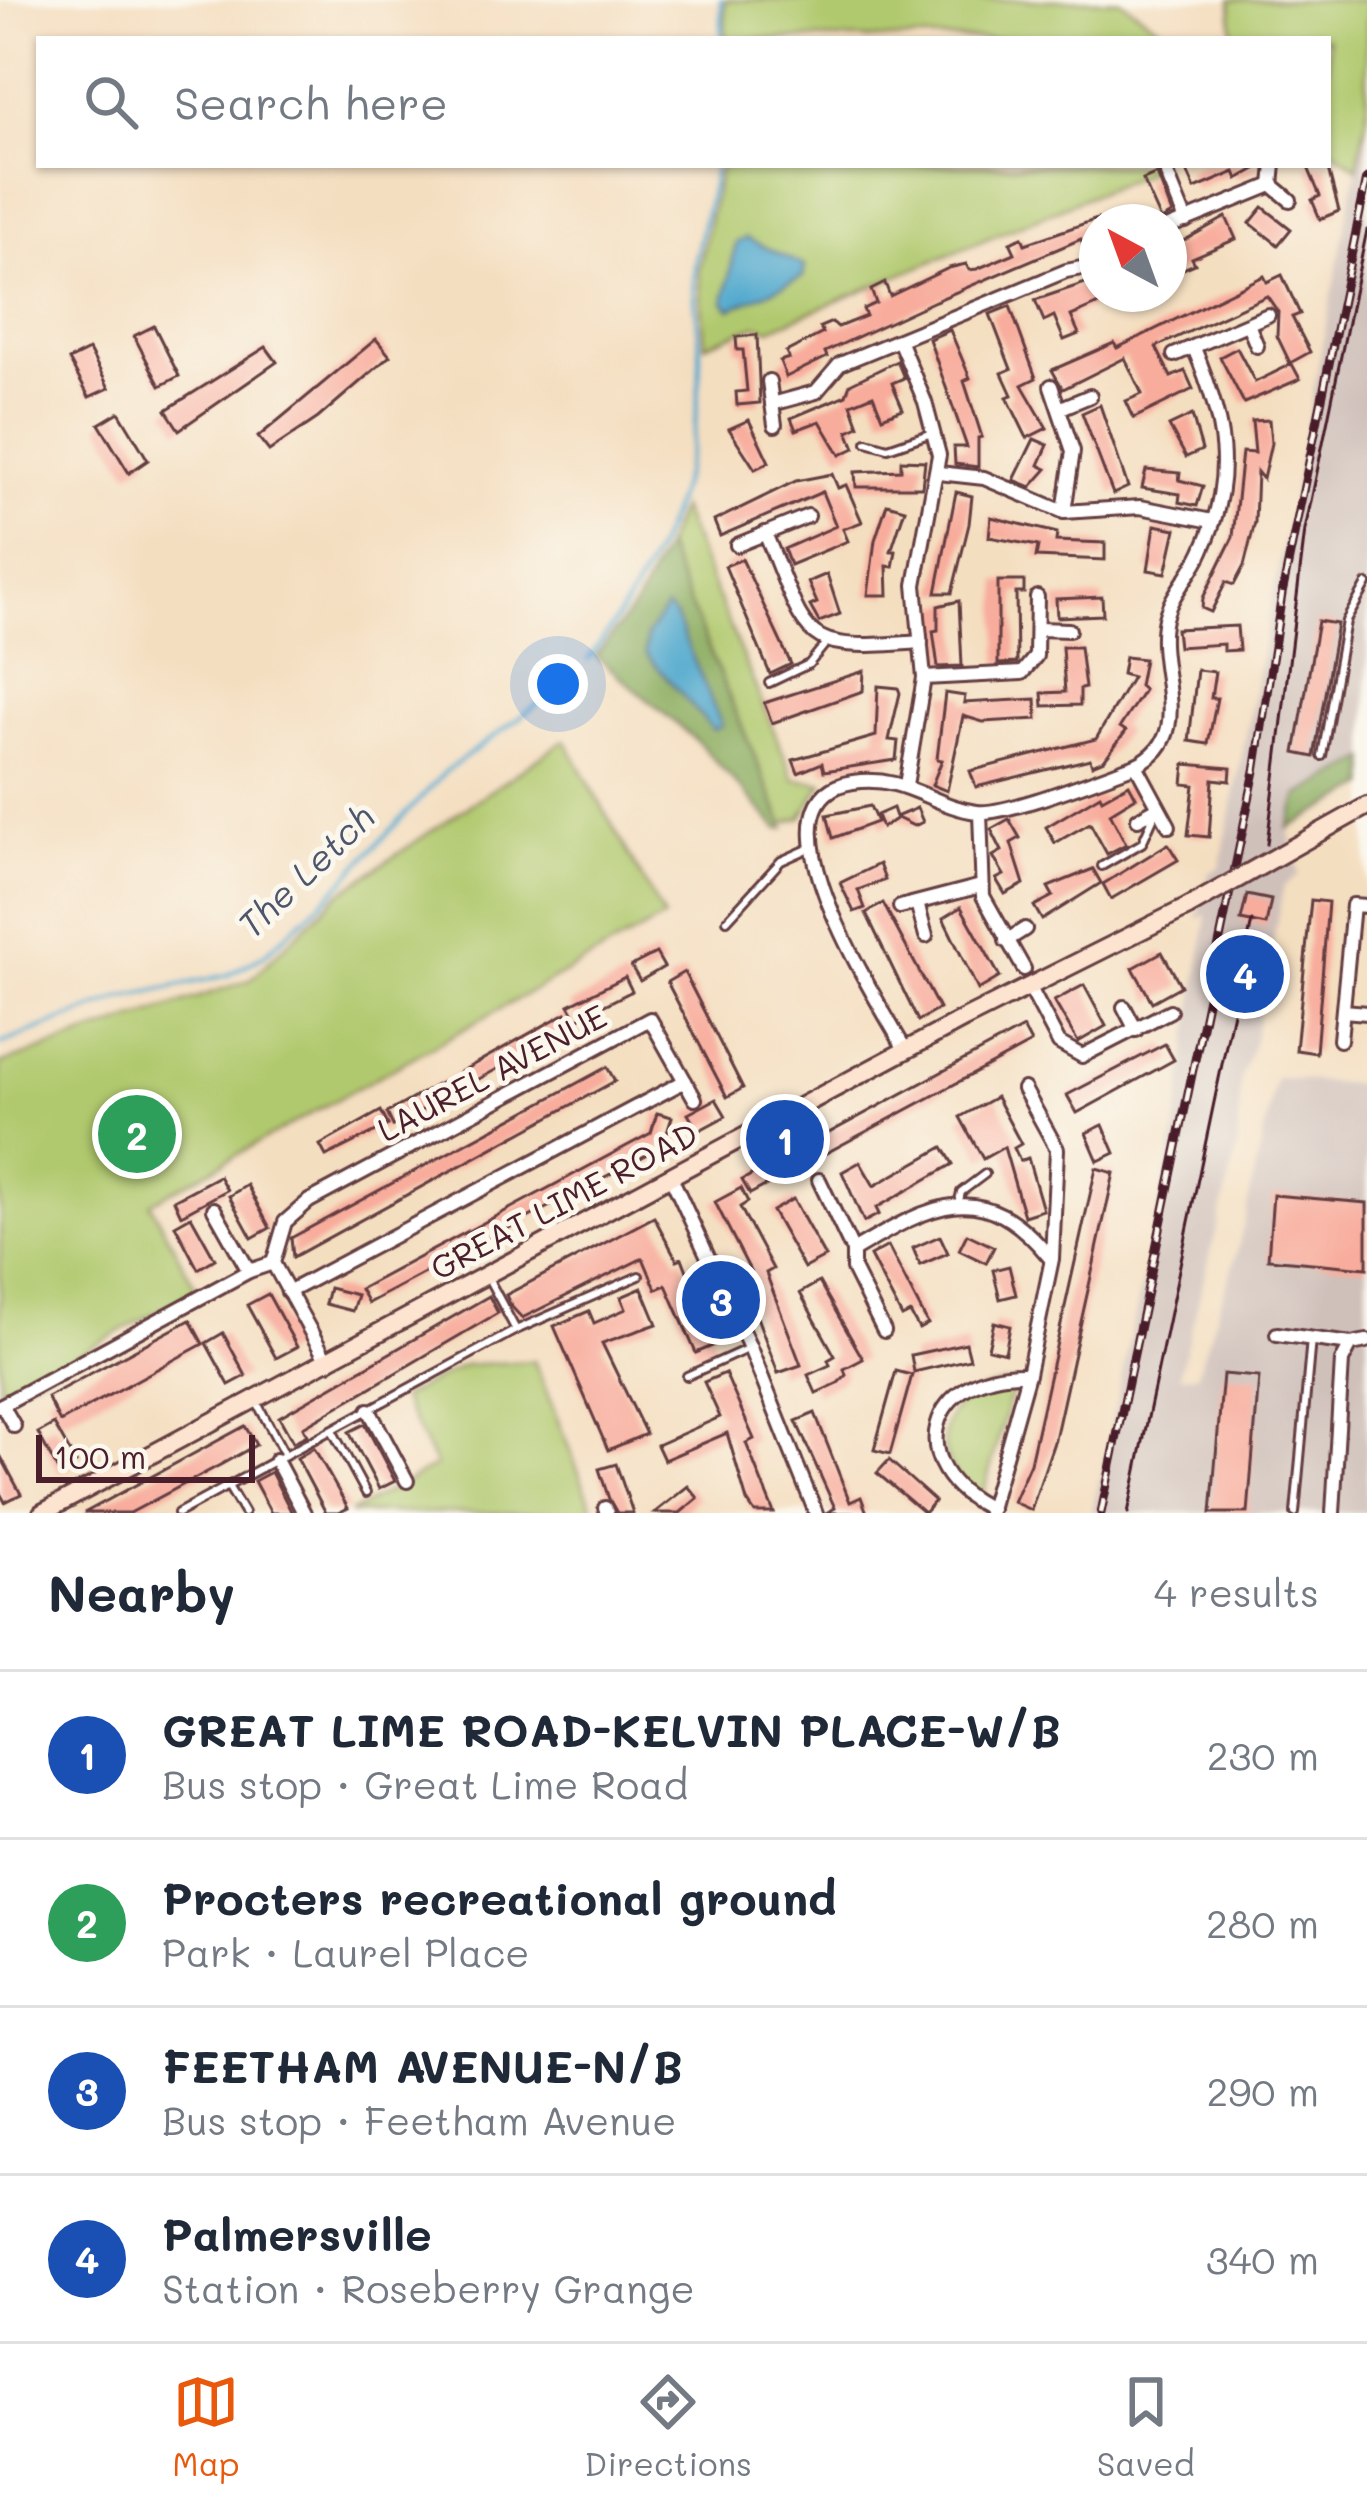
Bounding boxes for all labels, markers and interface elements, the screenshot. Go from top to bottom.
search box [36,36,1331,168]
icon: search [78,69,144,135]
text: Search here [174,73,448,131]
north arrow [1079,204,1187,312]
your location [528,654,588,714]
water label: The Letch [227,793,383,947]
pin: 4 [1206,929,1284,1019]
street label: LAUREL AVENUE [369,993,613,1150]
pin: 2 [98,1089,176,1179]
pin: 1 [746,1094,824,1184]
street label: GREAT LIME ROAD [422,1111,704,1288]
pin: 3 [682,1255,760,1345]
scale bar [36,1429,255,1482]
text: 100 m [54,1434,146,1477]
text: Nearby [48,1558,235,1625]
text: 4 results [1154,1566,1319,1617]
text: GREAT LIME ROAD-KELVIN PLACE-W/B [162,1700,1061,1758]
text: 1 [78,1729,96,1780]
text: 230 m [1207,1729,1319,1780]
text: Bus stop · Great Lime Road [162,1758,688,1809]
text: Procters recreational ground [162,1868,837,1926]
text: 2 [76,1897,98,1948]
text: 280 m [1206,1897,1319,1948]
text: Park · Laurel Place [162,1926,530,1977]
text: FEETHAM AVENUE-N/B [162,2036,683,2094]
text: 3 [75,2065,99,2116]
text: 290 m [1207,2065,1319,2116]
text: Bus stop · Feetham Avenue [162,2094,676,2145]
text: Palmersville [162,2204,432,2262]
text: 4 [75,2233,99,2284]
text: 340 m [1206,2233,1319,2284]
text: Station · Roseberry Grange [162,2262,695,2313]
tab: Map [172,2369,240,2484]
tab: Directions [584,2369,752,2484]
tab: Saved [1097,2369,1195,2484]

